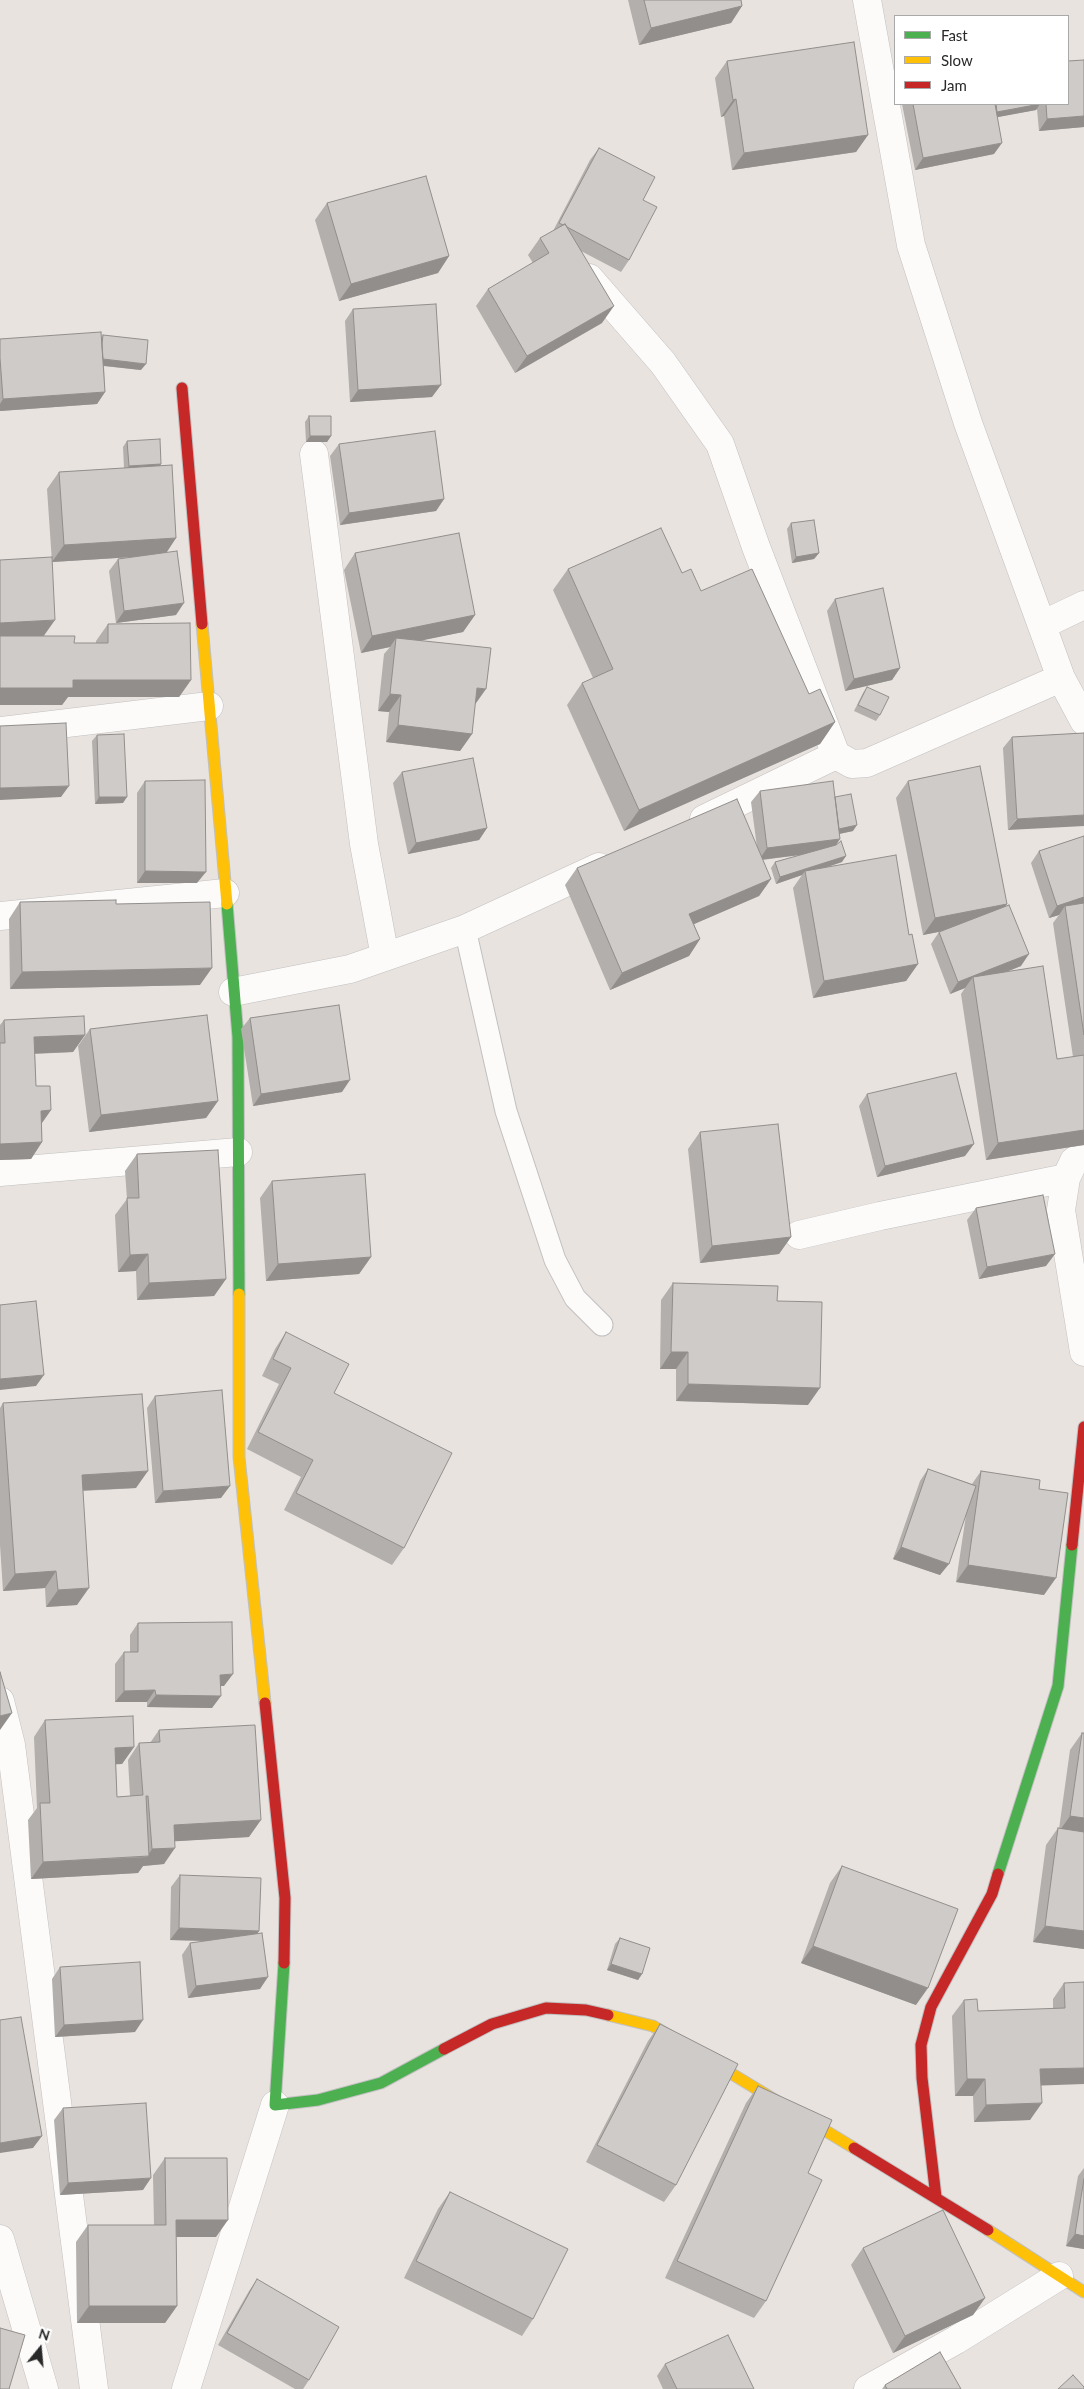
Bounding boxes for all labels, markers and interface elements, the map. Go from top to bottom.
legend [894,15,1069,105]
text: Fast [941,26,968,44]
text: Slow [941,51,973,69]
text: Jam [941,76,967,94]
north arrow [15,2324,65,2374]
text: N [37,2324,52,2344]

